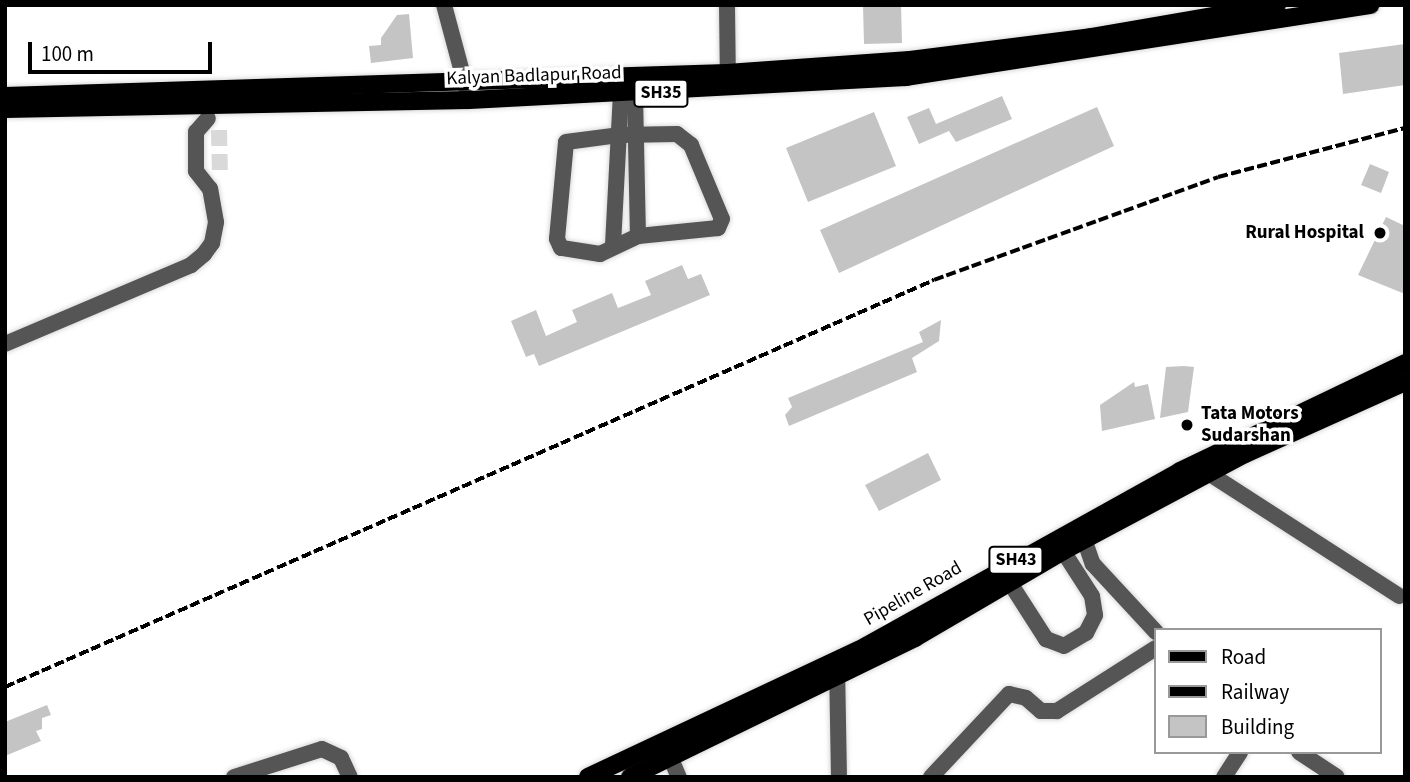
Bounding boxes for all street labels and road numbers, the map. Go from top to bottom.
street label: Kalyan Badlapur Road [446,62,622,90]
road number: SH35 [633,78,689,108]
road number: SH43 [988,546,1044,574]
street label: Pipeline Road [860,557,966,631]

